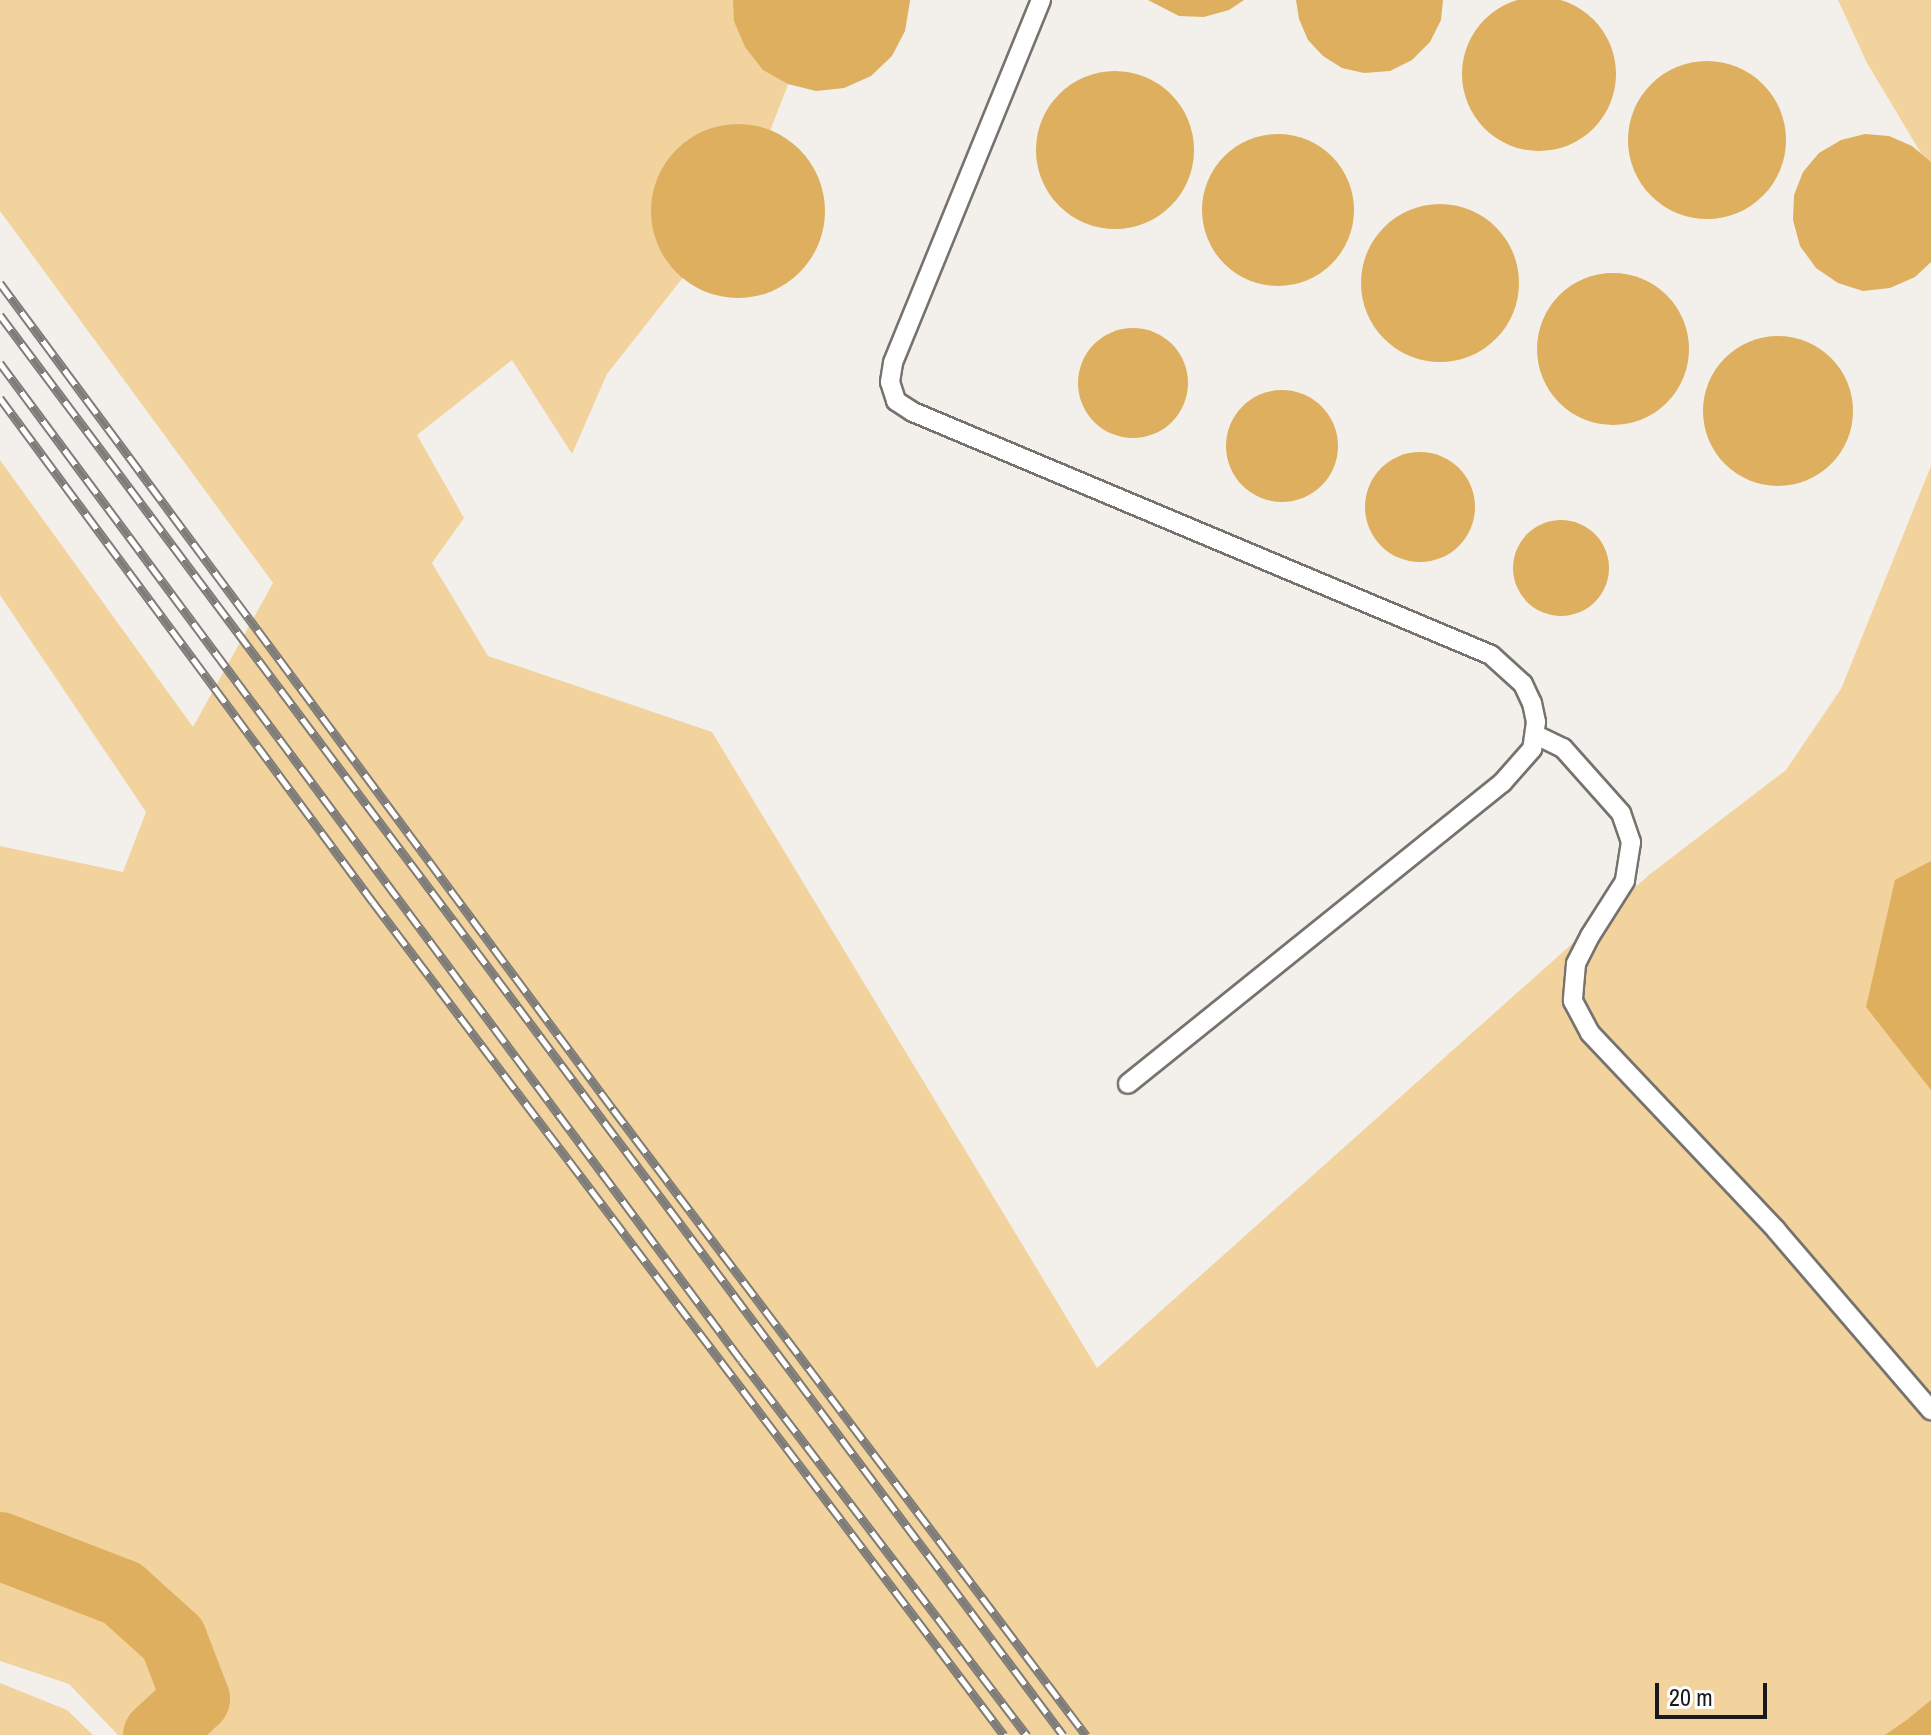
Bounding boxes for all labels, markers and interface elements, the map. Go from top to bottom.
scale bar [1659,1667,1771,1717]
text: 20 m [1669,1681,1713,1713]

